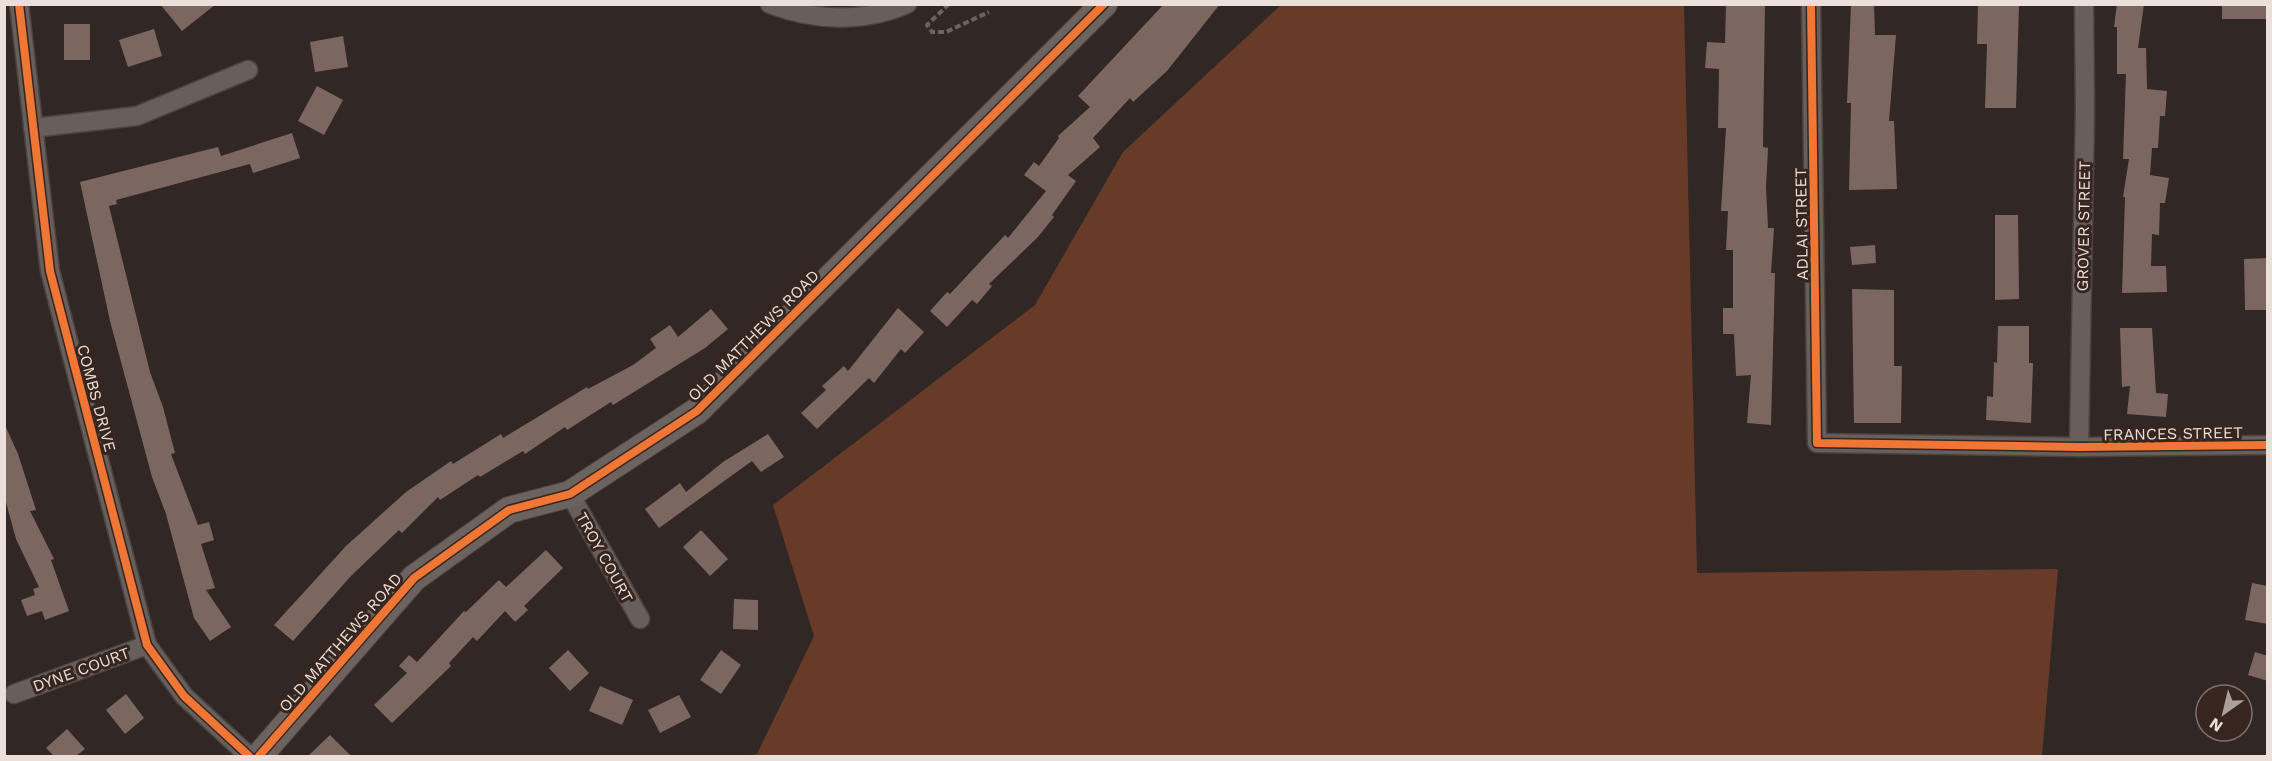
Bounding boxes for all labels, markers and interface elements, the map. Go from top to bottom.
street label: GROVER STREET [2073,160,2094,292]
street label: ADLAI STREET [1791,167,1812,280]
street label: OLD MATTHEWS ROAD [684,266,823,405]
street label: COMBS DRIVE [73,342,120,454]
street label: FRANCES STREET [2103,423,2243,444]
street label: TROY COURT [572,509,637,606]
street label: OLD MATTHEWS ROAD [275,569,406,716]
street label: DYNE COURT [30,643,133,696]
north arrow [2194,683,2254,743]
text: N [2206,714,2226,736]

